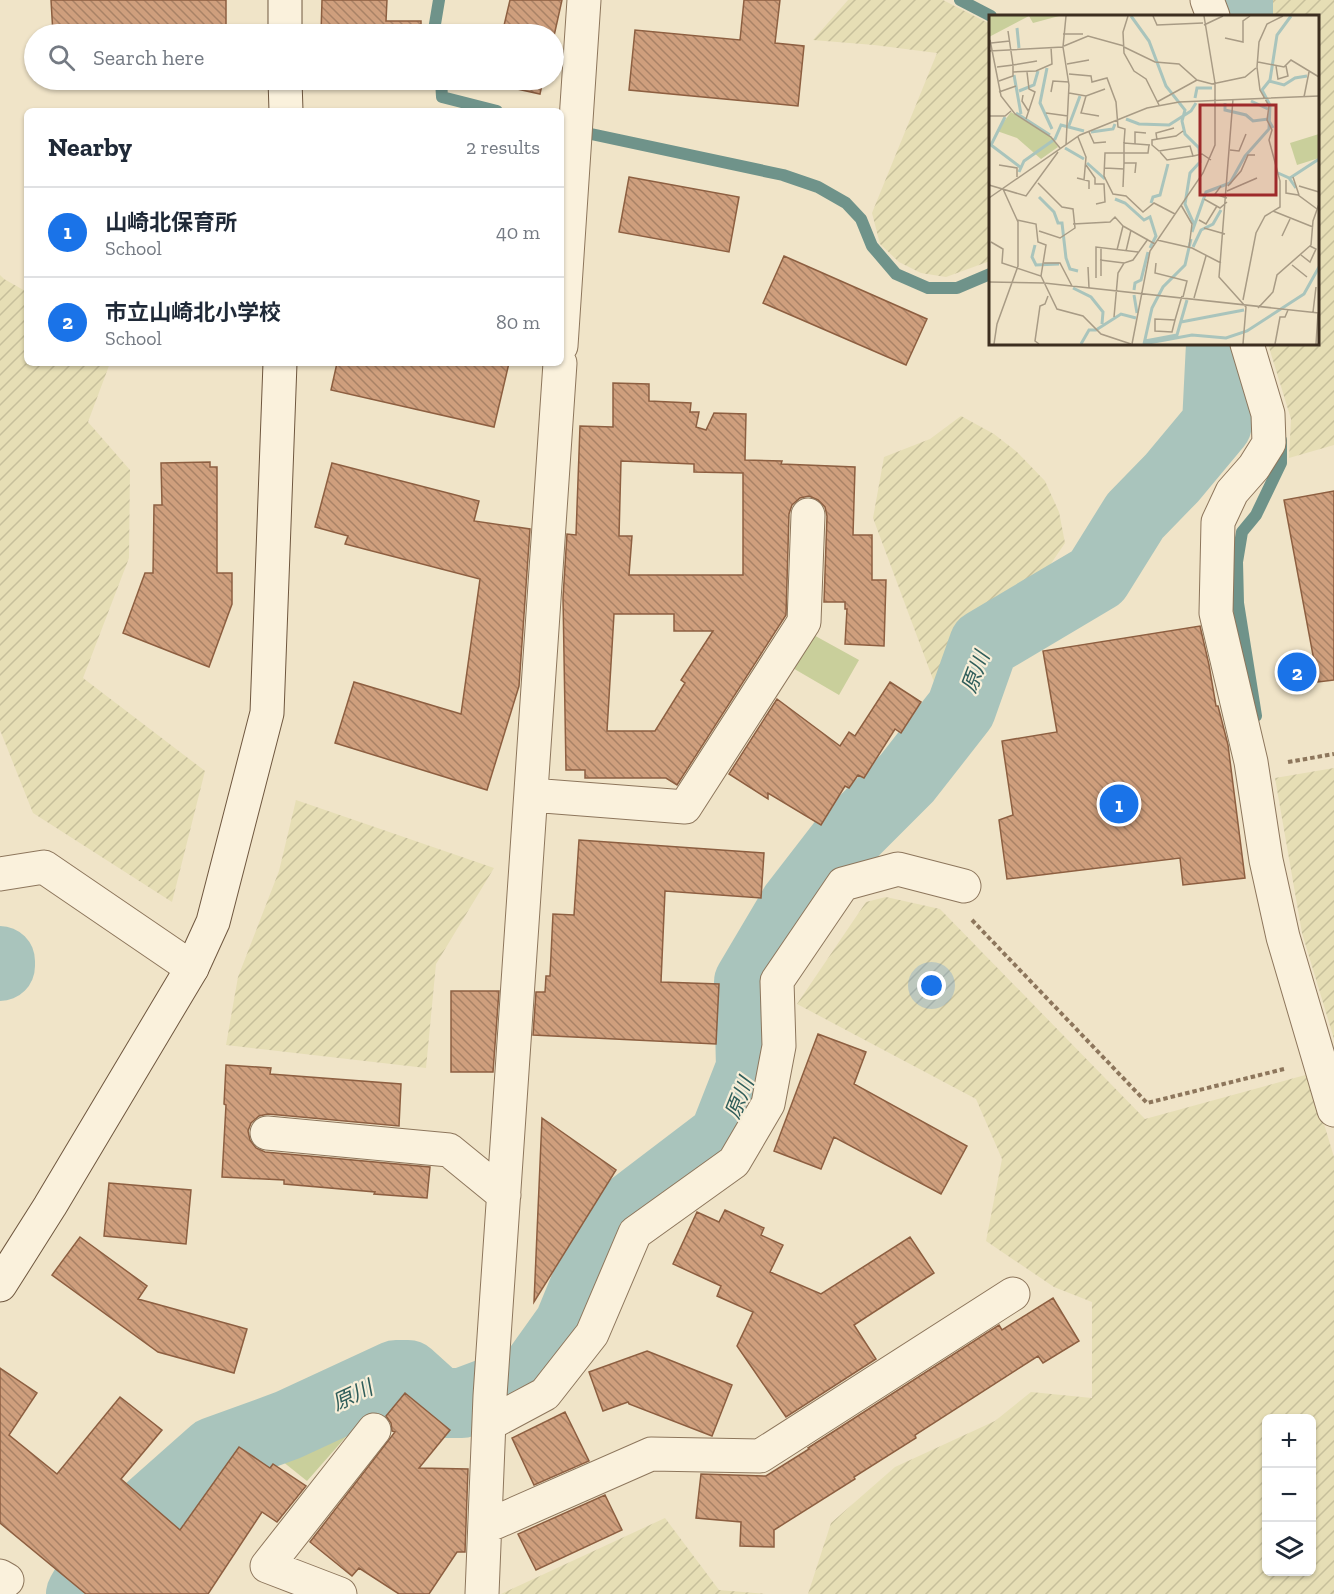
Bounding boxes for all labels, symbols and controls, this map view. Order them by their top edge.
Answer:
inset map [989,15,1319,345]
search box [24,24,564,90]
icon: search [45,41,78,74]
text: Search here [93,44,204,71]
text: Nearby [48,131,132,163]
text: 2 results [466,135,540,159]
text: 山崎北保育所 [105,209,237,236]
text: 1 [63,220,72,244]
text: 40 m [496,220,540,244]
text: School [105,236,162,260]
text: 市立山崎北小学校 [105,299,281,326]
text: 2 [62,310,73,334]
text: 80 m [496,310,540,334]
text: School [105,326,162,350]
water label: 原川 [956,646,995,696]
pin: 2 [1278,650,1316,694]
pin: 1 [1100,782,1138,826]
your location [917,971,946,1000]
water label: 原川 [720,1072,759,1122]
water label: 原川 [328,1374,378,1415]
map controls [1262,1414,1316,1576]
button: + [1262,1414,1316,1468]
button: − [1262,1468,1316,1522]
button: layers [1262,1522,1316,1576]

